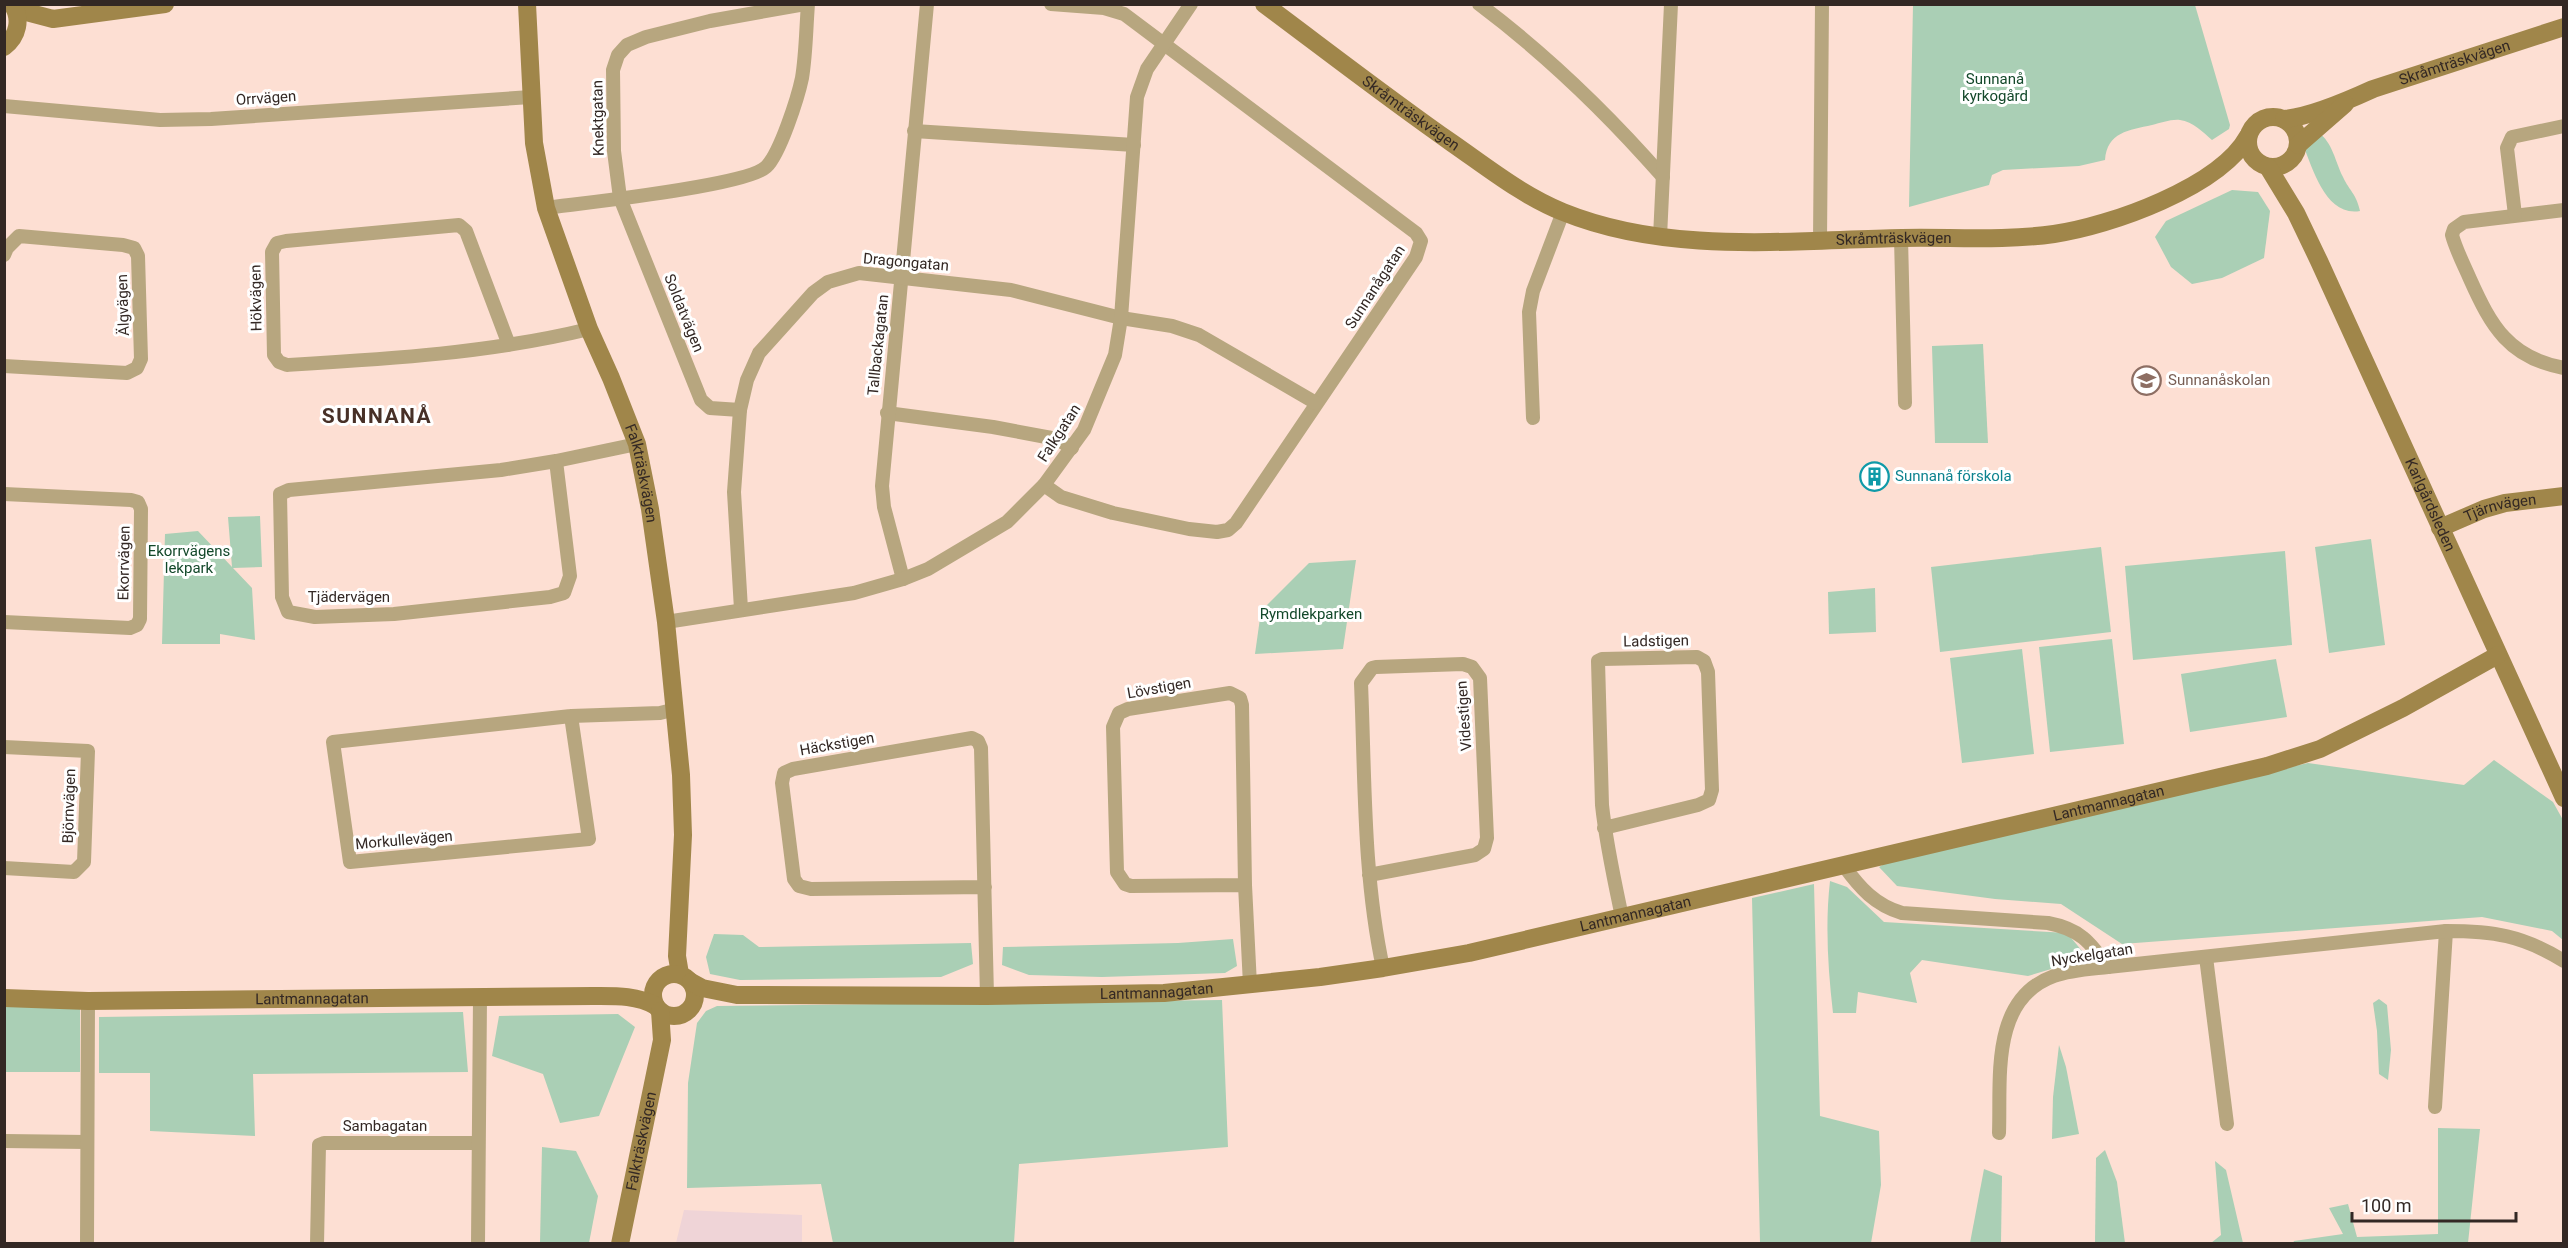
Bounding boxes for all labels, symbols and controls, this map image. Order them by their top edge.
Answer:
street label: Skråmträskvägen [2397,36,2512,89]
park label: Sunnanå kyrkogård [1962,70,2028,105]
street label: Skråmträskvägen [1359,72,1463,154]
street label: Knektgatan [588,80,608,156]
street label: Orrvägen [235,87,297,109]
street label: Skråmträskvägen [1835,229,1952,249]
street label: Sunnanågatan [1341,242,1409,332]
street label: Dragongatan [862,249,950,275]
street label: Hökvägen [246,264,266,332]
street label: Soldatvägen [660,271,708,355]
street label: Älgvägen [113,274,133,336]
street label: Tallbackagatan [864,293,892,397]
school or university icon: Sunnanåskolan [2131,364,2163,396]
place label: Sunnanåskolan [2168,371,2270,389]
street label: Falkgatan [1034,401,1084,465]
district label: SUNNANÅ [322,404,432,428]
street label: Falkträskvägen [621,421,661,524]
street label: Karlgårdsleden [2401,455,2459,554]
building icon: Sunnanå förskola [1858,460,1890,492]
place label: Sunnanå förskola [1895,467,2012,485]
street label: Tjärnvägen [2461,490,2537,526]
street label: Ekorrvägen [114,525,134,601]
park label: Ekorrvägens lekpark [148,542,230,577]
street label: Tjädervägen [308,588,390,606]
park label: Rymdlekparken [1260,605,1362,623]
street label: Ladstigen [1623,631,1689,651]
street label: Lövstigen [1126,674,1192,702]
street label: Videstigen [1453,680,1475,752]
street label: Häckstigen [798,729,876,759]
street label: Björnvägen [59,768,79,844]
street label: Lantmannagatan [2051,781,2166,825]
street label: Morkullevägen [355,827,453,853]
street label: Lantmannagatan [1578,892,1693,936]
street label: Nyckelgatan [2050,940,2134,970]
street label: Lantmannagatan [1100,979,1214,1003]
street label: Lantmannagatan [255,989,369,1008]
street label: Falkträskvägen [622,1090,660,1192]
street label: Sambagatan [343,1117,427,1135]
scale bar [2352,1185,2516,1223]
text: 100 m [2361,1195,2412,1216]

